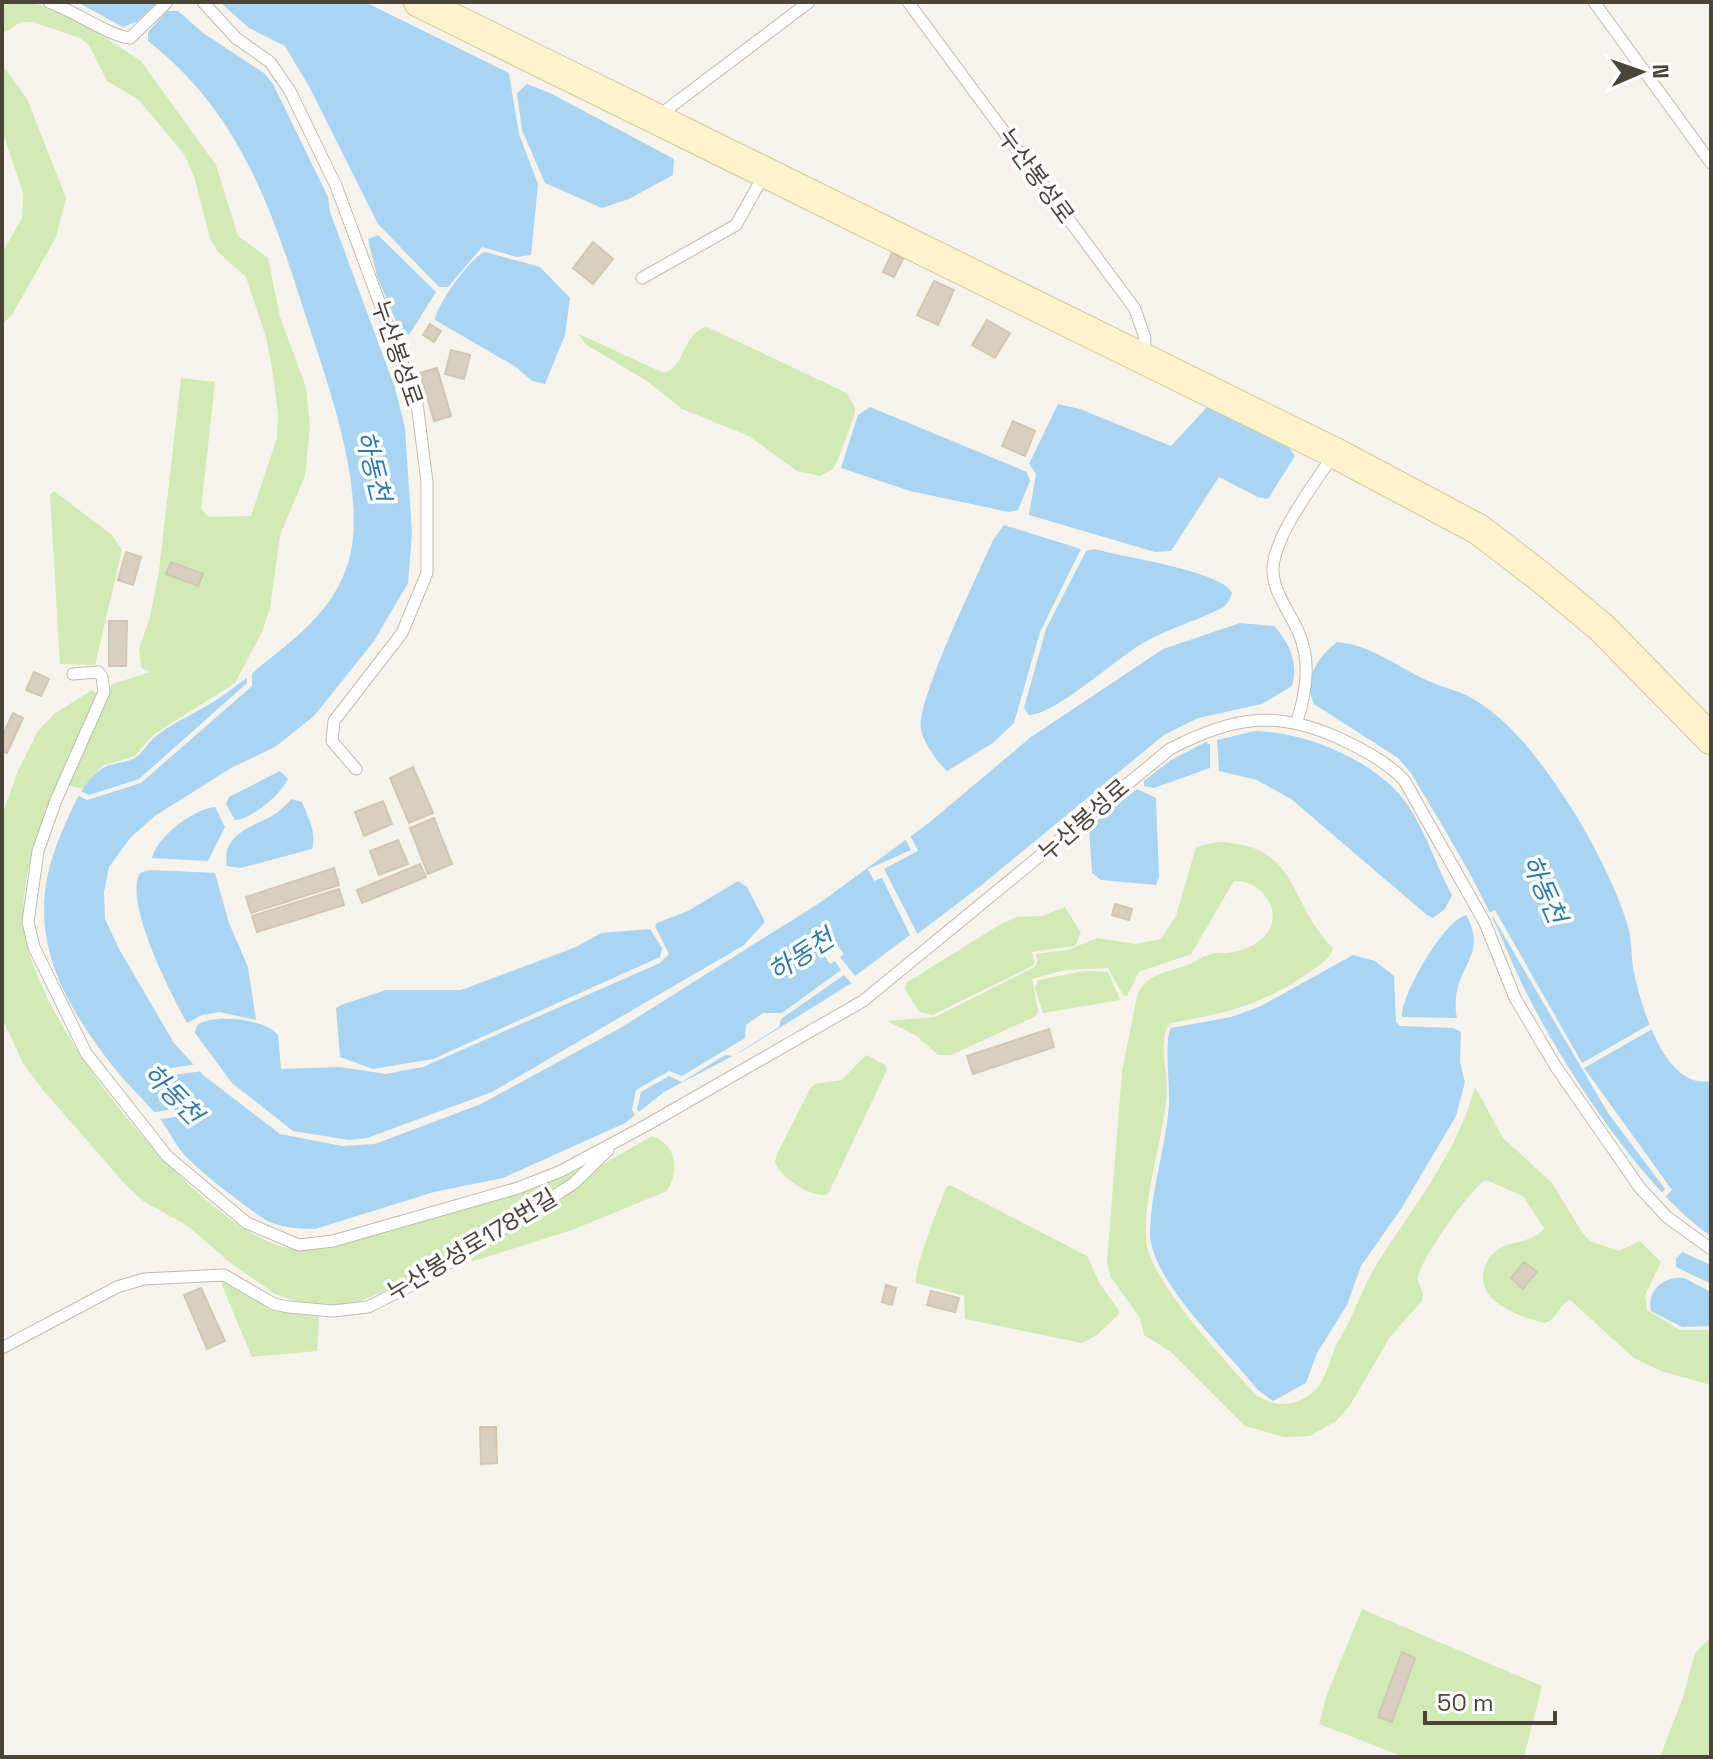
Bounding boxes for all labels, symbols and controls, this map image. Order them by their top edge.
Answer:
north arrow [1601,32,1681,112]
text: N [1647,63,1675,79]
street label: 누산봉성로 [991,122,1081,229]
street label: 누산봉성로 [365,296,430,410]
water label: 하동천 [348,427,399,508]
street label: 누산봉성로 [1032,772,1136,868]
water label: 하동천 [1514,849,1575,932]
water label: 하동천 [762,920,843,989]
water label: 하동천 [136,1056,212,1134]
street label: 누산봉성로178번길 [381,1182,562,1308]
scale bar [1425,1675,1555,1725]
text: 50 m [1437,1687,1494,1718]

